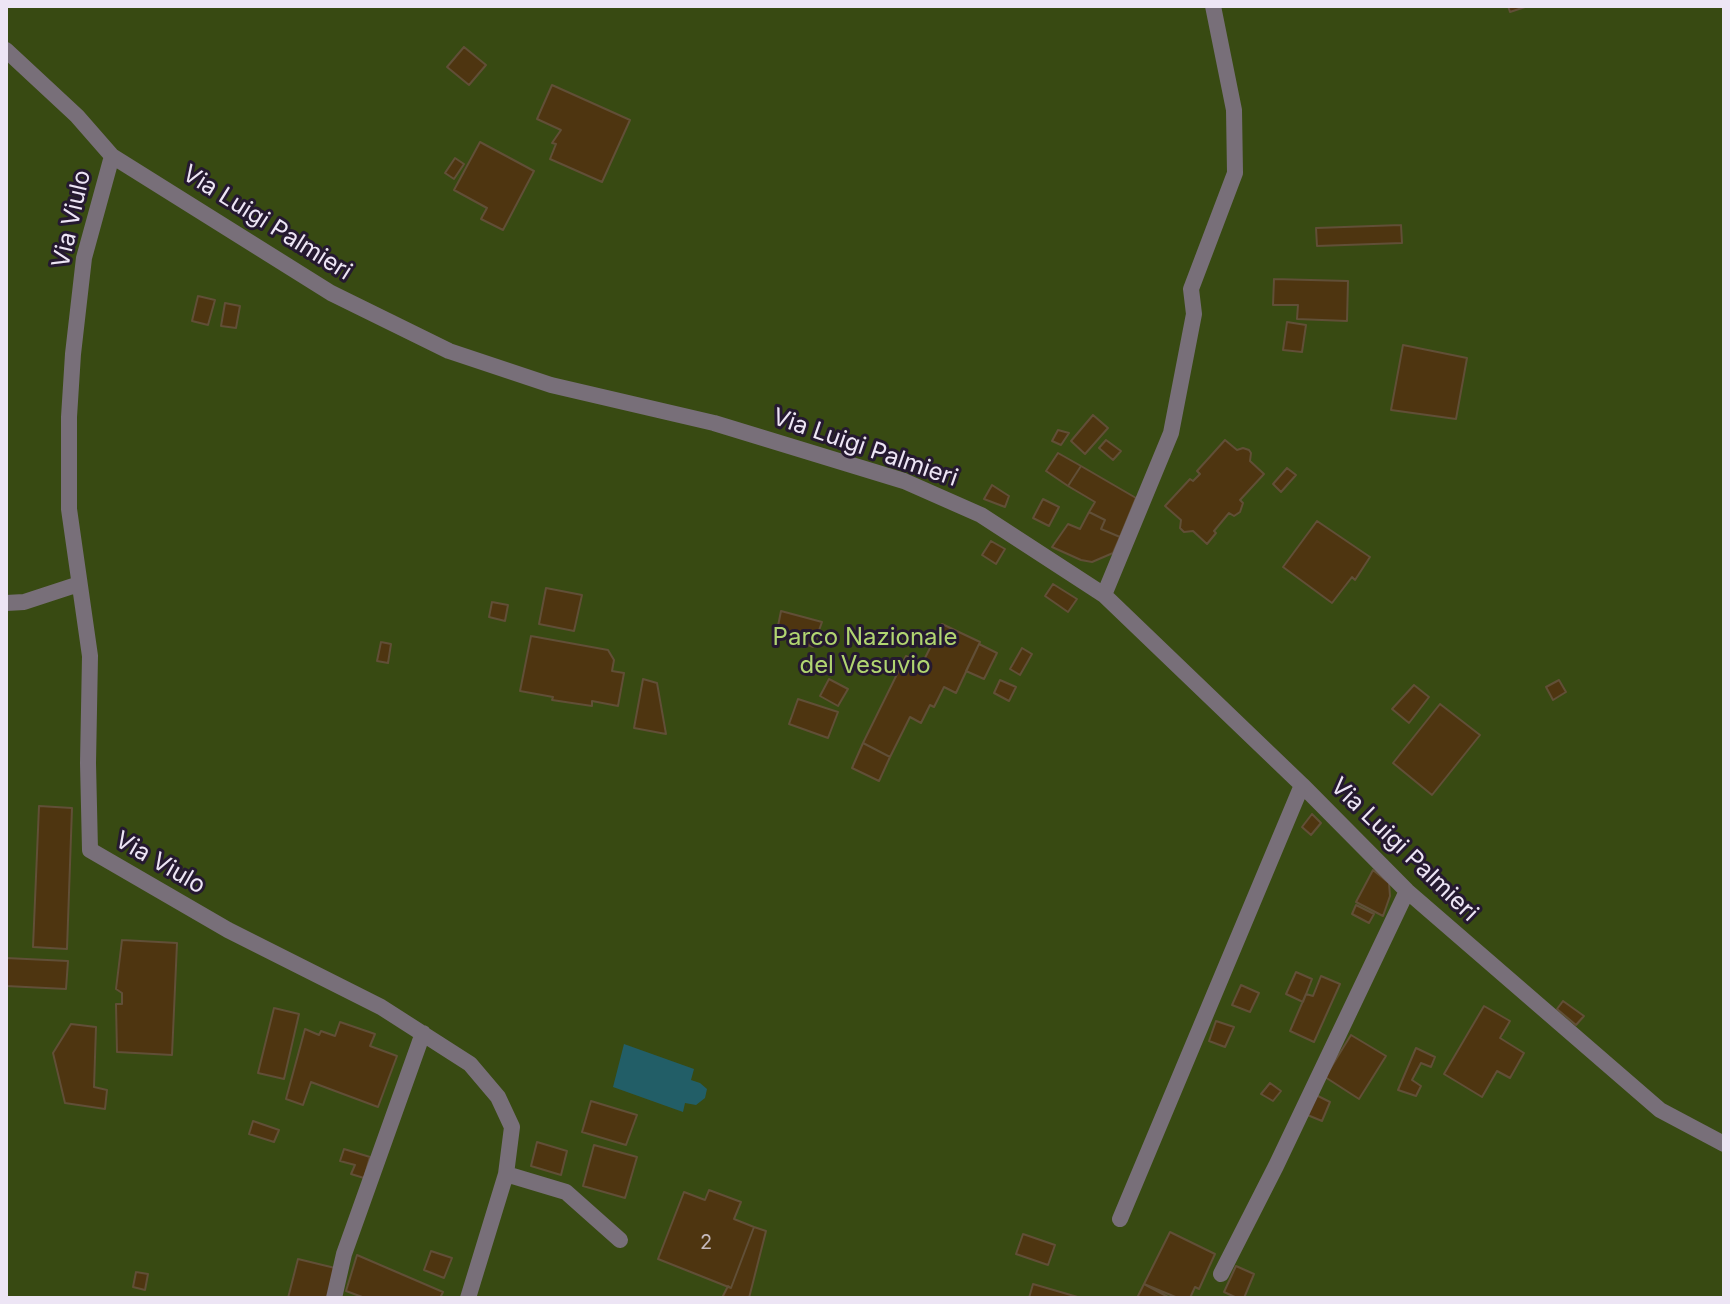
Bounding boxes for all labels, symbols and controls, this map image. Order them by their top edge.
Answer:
street label: Via Luigi Palmieri [177,159,357,287]
street label: Via Viulo [47,167,97,271]
street label: Via Luigi Palmieri [769,403,961,493]
park label: Parco Nazionale del Vesuvio [773,624,957,680]
street label: Via Luigi Palmieri [1324,772,1484,928]
street label: Via Viulo [110,826,210,900]
house number: 2 [700,1231,712,1255]

